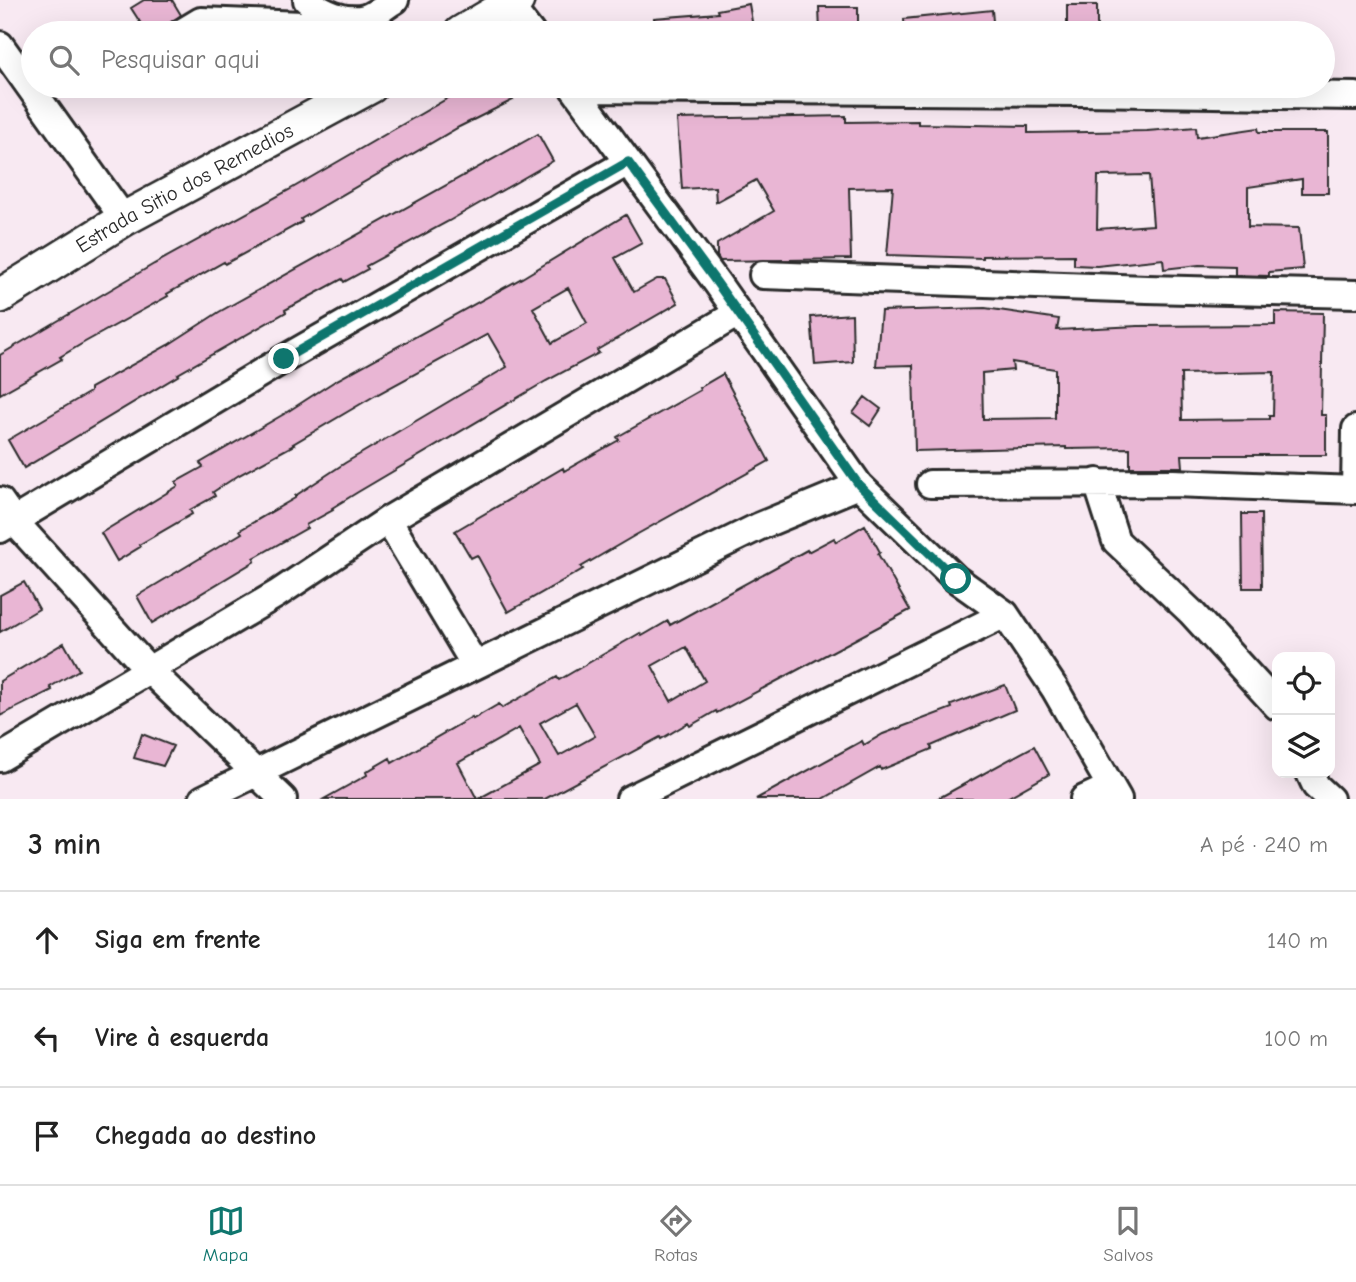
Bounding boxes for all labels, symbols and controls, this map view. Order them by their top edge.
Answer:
search box [21,21,1335,98]
icon: search [45,41,83,79]
text: Pesquisar aqui [101,45,260,75]
street label: Estrada Sitio dos Remedios [72,118,297,258]
route end [268,343,299,374]
route start [940,563,971,594]
map controls [1272,652,1335,778]
button: locate [1272,652,1335,715]
button: layers [1272,715,1335,778]
text: 3 min [28,827,101,862]
text: A pé · 240 m [1200,831,1328,858]
icon: ahead [28,921,66,959]
text: Siga em frente [95,925,261,955]
text: 140 m [1267,927,1328,954]
icon: left [28,1019,66,1057]
text: Vire à esquerda [95,1023,269,1053]
text: 100 m [1264,1025,1328,1052]
icon: arrive [28,1117,66,1155]
text: Chegada ao destino [95,1121,316,1151]
tab: Mapa [203,1202,248,1266]
tab: Rotas [654,1202,698,1266]
tab: Salvos [1103,1202,1153,1266]

